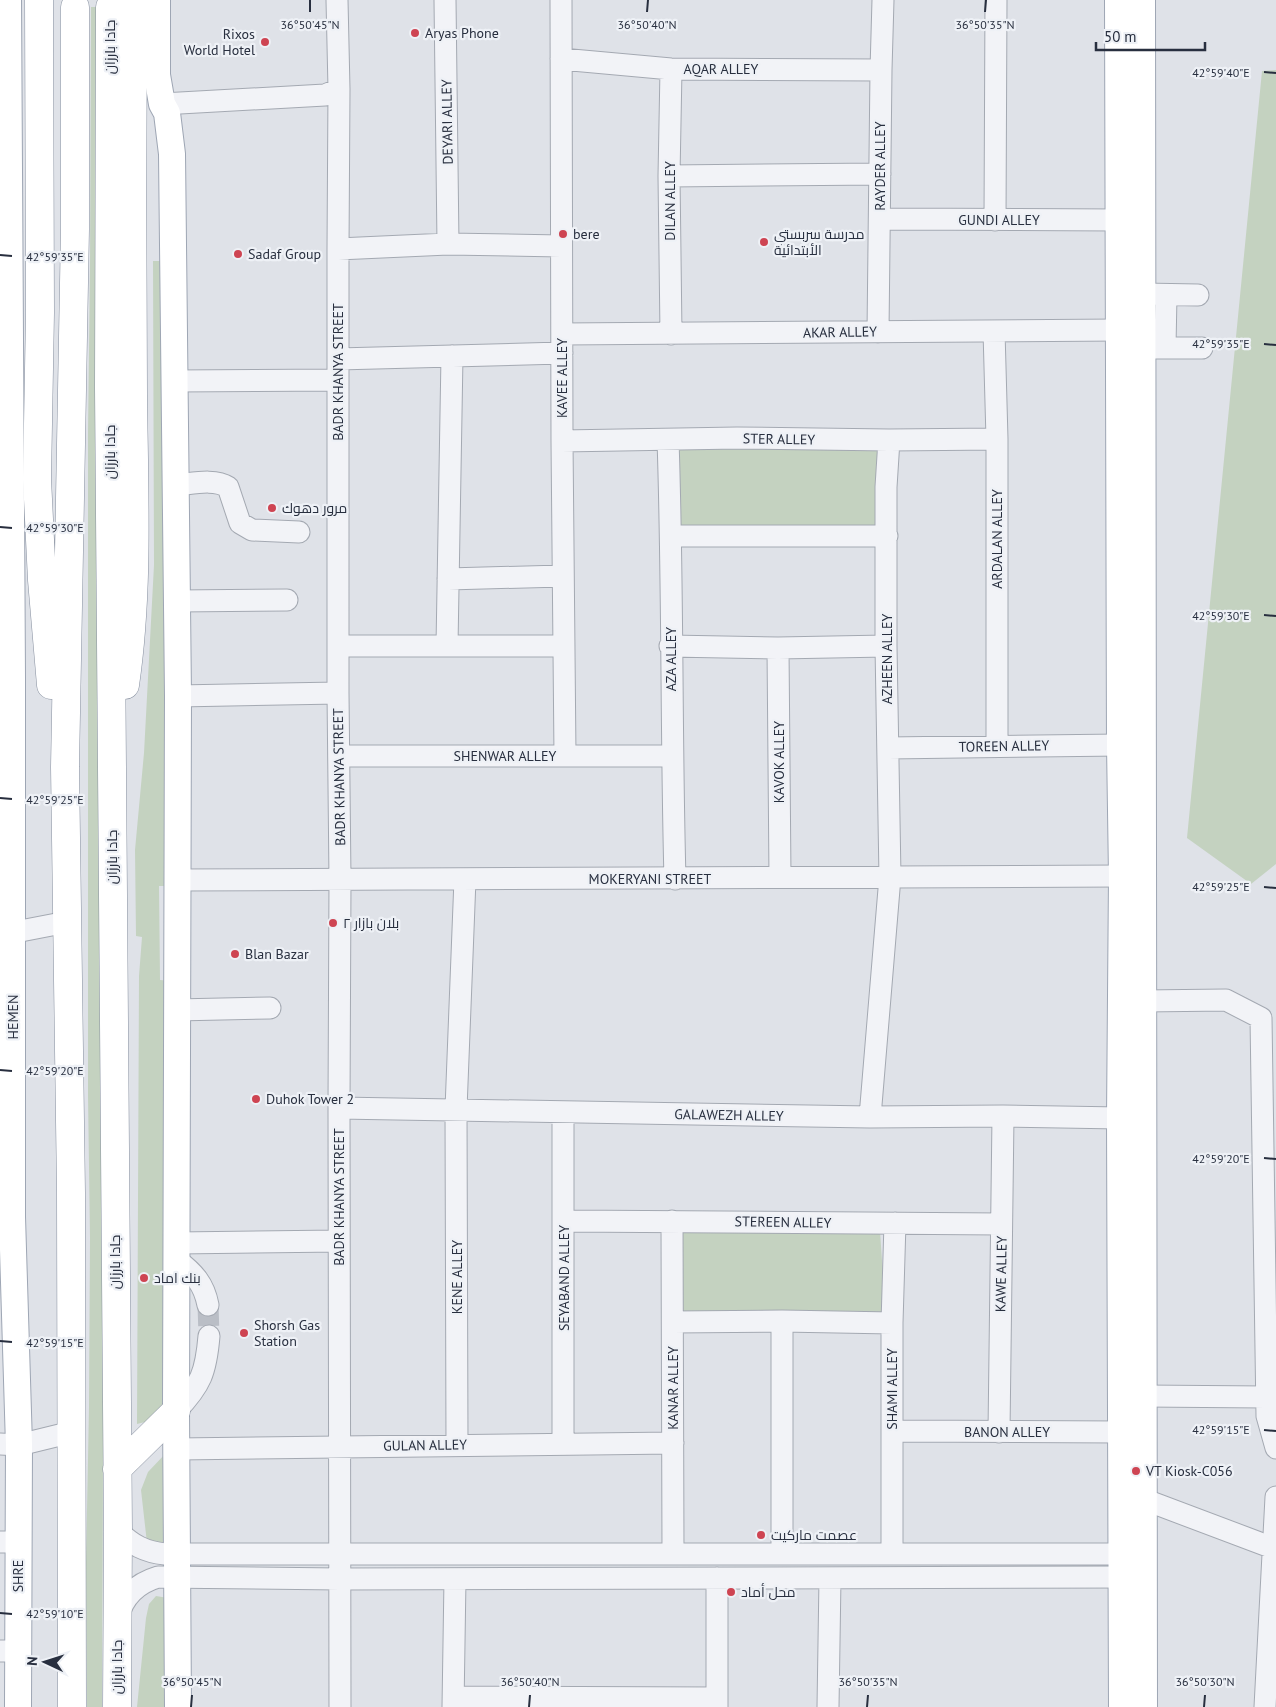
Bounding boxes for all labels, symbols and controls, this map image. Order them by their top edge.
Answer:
text: 36°50'45"N [280,17,340,32]
text: 36°50'40"N [617,17,677,32]
text: 36°50'35"N [955,17,1015,32]
street label: جادا بارزان [101,20,119,74]
scale bar [1096,20,1205,52]
place label: Aryas Phone [425,24,499,42]
place label: Rixos World Hotel [184,25,255,59]
marker: Aryas Phone [409,27,421,39]
text: 50 m [1104,27,1137,46]
marker: Rixos World Hotel [259,36,271,48]
street label: AQAR ALLEY [684,60,759,78]
text: 42°59'40"E [1192,65,1250,80]
street label: DEYARI ALLEY [437,79,457,165]
street label: RAYDER ALLEY [871,121,889,211]
street label: DILAN ALLEY [661,161,679,241]
street label: GUNDI ALLEY [958,211,1040,229]
place label: bere [573,225,600,243]
place label: مدرسة سربستي الأبتدائية [774,225,864,259]
marker: bere [557,228,569,240]
marker: مدرسة سربستي الأبتدائية [758,236,770,248]
place label: Sadaf Group [248,245,321,263]
marker: Sadaf Group [232,248,244,260]
text: 42°59'35"E [26,249,84,264]
street label: BADR KHANYA STREET [329,303,347,441]
street label: AKAR ALLEY [803,322,877,342]
text: 42°59'35"E [1192,336,1250,351]
street label: KAVEE ALLEY [553,338,571,418]
street label: جادا بارزان [101,425,119,479]
street label: STER ALLEY [743,429,815,449]
street label: ARDALAN ALLEY [988,489,1006,589]
place label: مرور دهوك [282,499,347,517]
marker: مرور دهوك [266,502,278,514]
text: 42°59'30"E [26,520,84,535]
text: 42°59'30"E [1192,608,1250,623]
street label: AZHEEN ALLEY [878,613,896,704]
street label: AZA ALLEY [662,627,680,691]
street label: BADR KHANYA STREET [329,708,349,846]
street label: KAVOK ALLEY [770,721,788,803]
street label: TOREEN ALLEY [958,736,1050,756]
street label: SHENWAR ALLEY [454,747,557,765]
text: 42°59'25"E [26,792,84,807]
street label: جادا بارزان [103,830,121,884]
street label: MOKERYANI STREET [589,870,712,888]
text: 42°59'25"E [1192,879,1250,894]
place label: بلان بازار ٢ [343,914,399,932]
marker: بلان بازار ٢ [327,917,339,929]
place label: Blan Bazar [245,945,309,963]
marker: Blan Bazar [229,948,241,960]
street label: HEMEN [4,995,22,1039]
text: 42°59'20"E [26,1063,84,1078]
place label: Duhok Tower 2 [266,1090,354,1108]
marker: Duhok Tower 2 [250,1093,262,1105]
street label: GALAWEZH ALLEY [674,1105,784,1125]
street label: BADR KHANYA STREET [330,1128,348,1266]
text: 42°59'20"E [1192,1151,1250,1166]
street label: STEREEN ALLEY [734,1212,832,1232]
street label: SEYABAND ALLEY [555,1225,573,1331]
street label: جادا بارزان [106,1235,124,1289]
street label: KAWE ALLEY [991,1236,1011,1312]
street label: KENE ALLEY [448,1240,466,1314]
place label: بنك اماد [154,1269,201,1287]
marker: بنك اماد [138,1272,150,1284]
place label: Shorsh Gas Station [254,1316,320,1350]
marker: Shorsh Gas Station [238,1327,250,1339]
text: 42°59'15"E [26,1335,84,1350]
street label: KANAR ALLEY [664,1346,682,1430]
street label: SHAMI ALLEY [883,1348,901,1430]
text: 42°59'15"E [1192,1422,1250,1437]
street label: BANON ALLEY [964,1423,1050,1441]
street label: GULAN ALLEY [383,1435,467,1455]
place label: VT Kiosk-C056 [1145,1462,1233,1480]
marker: VT Kiosk-C056 [1130,1465,1142,1477]
place label: عصمت ماركيت [771,1526,857,1544]
marker: عصمت ماركيت [755,1529,767,1541]
street label: SHRE [9,1560,27,1592]
place label: محل أماد [741,1583,796,1601]
marker: محل أماد [725,1586,737,1598]
text: 42°59'10"E [26,1606,84,1621]
north arrow [20,1637,70,1687]
street label: جادا بارزان [108,1640,126,1694]
text: N [23,1656,41,1666]
text: 36°50'45"N [162,1674,222,1689]
text: 36°50'40"N [500,1674,560,1689]
text: 36°50'35"N [838,1674,898,1689]
text: 36°50'30"N [1175,1674,1235,1689]

